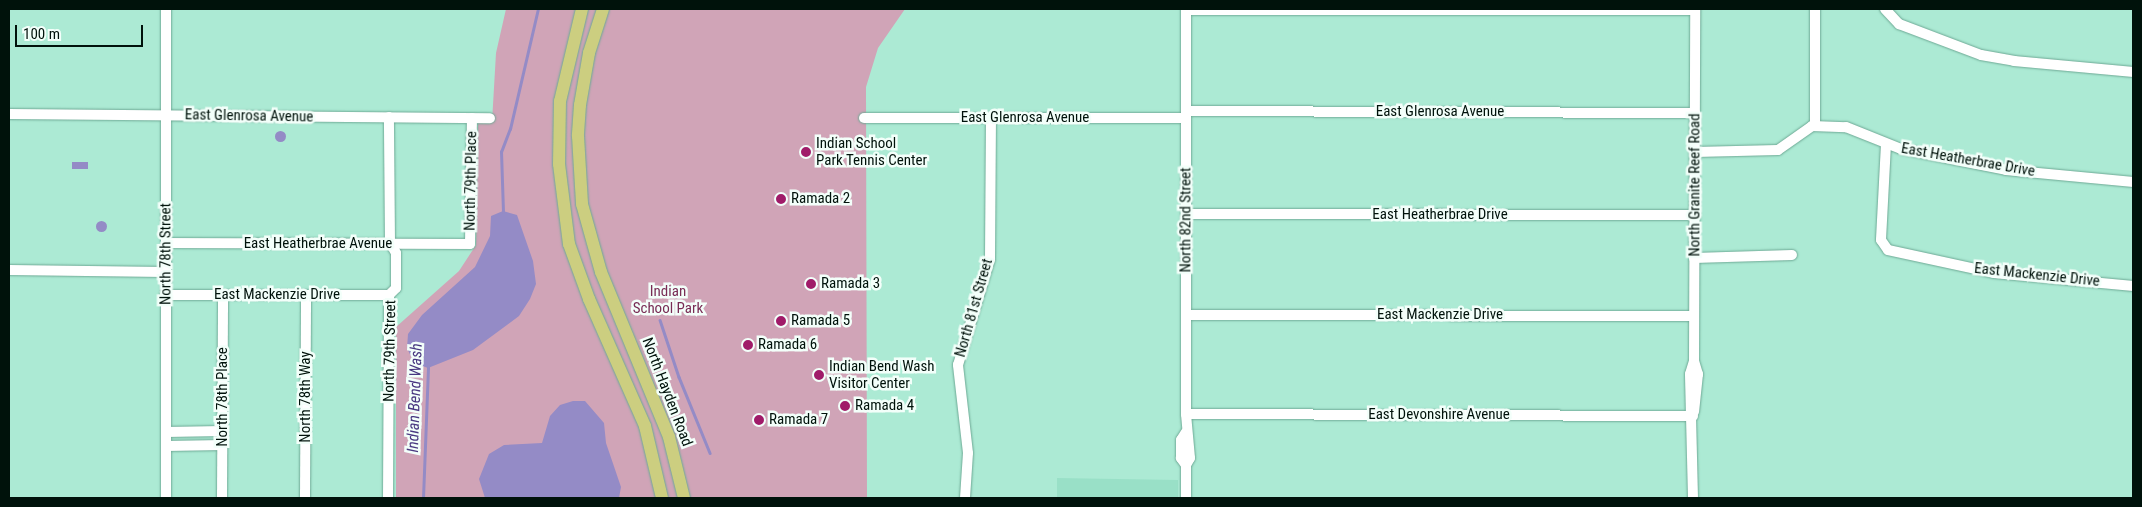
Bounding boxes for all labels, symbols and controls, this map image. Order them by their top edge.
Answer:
scale bar [18,15,145,47]
text: 100 m [23,25,60,43]
street label: East Glenrosa Avenue [1376,103,1504,121]
street label: East Glenrosa Avenue [185,106,313,126]
street label: East Glenrosa Avenue [961,109,1089,127]
street label: North Granite Reef Road [1686,113,1704,257]
street label: North 79th Place [461,131,481,231]
place label: Indian School Park Tennis Center [816,134,927,169]
street label: East Heatherbrae Drive [1900,139,2036,181]
marker: Indian School Park Tennis Center [800,146,812,158]
street label: North 82nd Street [1177,168,1195,272]
place label: Ramada 2 [791,190,850,208]
marker: Ramada 2 [775,193,787,205]
street label: North 78th Street [157,203,175,305]
street label: East Heatherbrae Drive [1372,206,1508,224]
street label: East Heatherbrae Avenue [244,235,392,253]
street label: North 81st Street [951,257,997,359]
street label: East Mackenzie Drive [1973,259,2101,291]
place label: Ramada 3 [821,275,880,293]
marker: Ramada 3 [805,278,817,290]
park label: Indian School Park [633,282,703,317]
street label: East Mackenzie Drive [214,286,340,304]
street label: North 79th Street [380,300,400,402]
street label: East Mackenzie Drive [1377,306,1503,324]
place label: Ramada 5 [791,312,850,330]
marker: Ramada 5 [775,315,787,327]
street label: North Hayden Road [638,335,696,449]
place label: Ramada 6 [758,336,817,354]
marker: Ramada 6 [742,339,754,351]
water label: Indian Bend Wash [403,343,427,453]
street label: North 78th Place [214,347,232,447]
street label: North 78th Way [297,351,315,443]
place label: Indian Bend Wash Visitor Center [829,357,935,392]
marker: Indian Bend Wash Visitor Center [813,369,825,381]
place label: Ramada 4 [855,397,914,415]
marker: Ramada 4 [839,400,851,412]
street label: East Devonshire Avenue [1368,406,1510,424]
place label: Ramada 7 [769,411,828,429]
marker: Ramada 7 [753,414,765,426]

